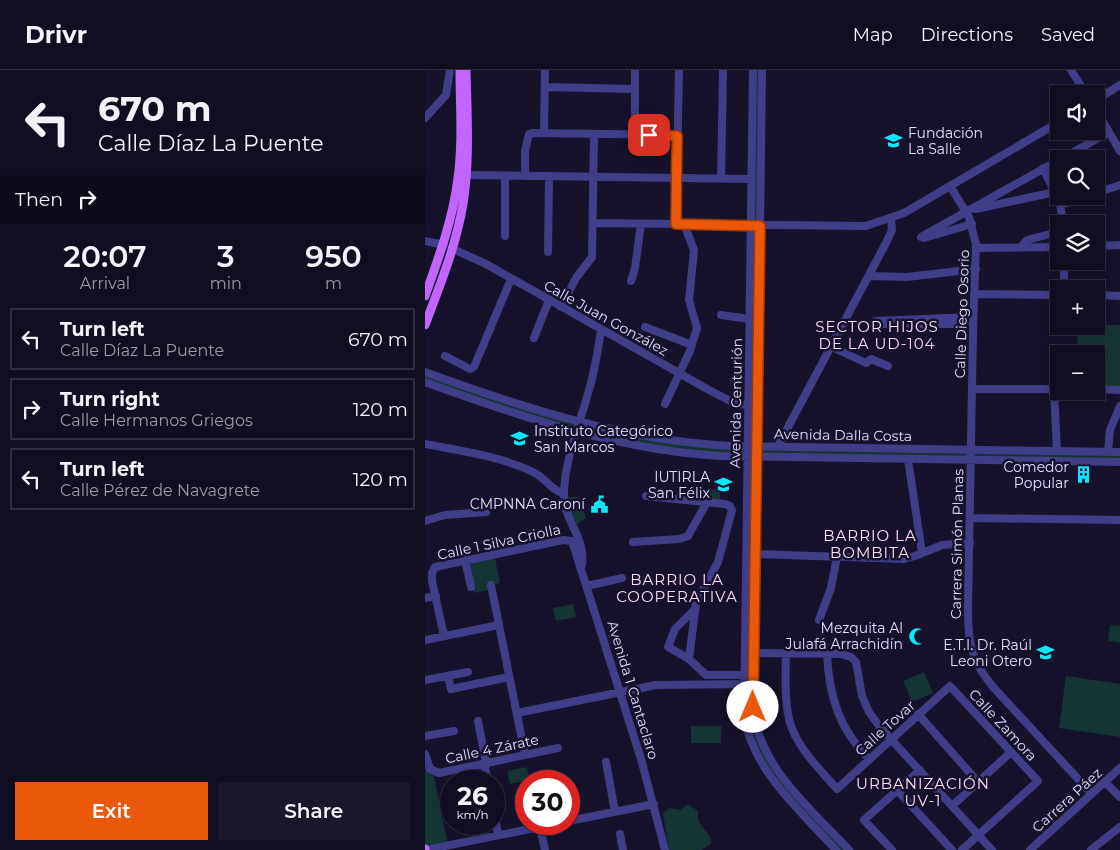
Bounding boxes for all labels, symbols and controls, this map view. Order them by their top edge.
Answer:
text: Drivr [25,20,87,49]
text: Map [853,24,893,46]
text: Directions [921,24,1013,46]
text: Saved [1041,24,1095,46]
map controls [1050,85,1105,400]
button: sound [1050,85,1105,140]
text: 670 m [98,87,212,130]
icon: left [15,90,80,155]
pin [628,114,670,156]
icon: arrive [635,121,663,149]
place label: Fundación La Salle [908,124,983,158]
text: Calle Díaz La Puente [98,130,324,157]
school or university icon: Fundación La Salle [884,131,904,151]
button: search [1050,150,1105,205]
icon: right [73,185,101,213]
text: Then [15,188,63,211]
button: layers [1050,215,1105,270]
text: 20:07 [63,238,147,275]
text: 3 [217,238,235,275]
text: 950 [305,238,362,275]
street label: Calle Diego Osorio [951,249,973,379]
text: Arrival [80,274,130,293]
text: min [210,274,242,293]
text: m [325,274,342,293]
street label: Calle Juan González [541,276,671,360]
button: + [1050,280,1105,335]
district label: SECTOR HIJOS DE LA UD-104 [815,317,939,353]
text: Turn left [60,318,145,341]
icon: left [17,325,45,353]
text: 670 m [348,328,408,351]
street label: Avenida Centurión [726,338,746,468]
text: Calle Díaz La Puente [60,341,224,360]
button: − [1050,345,1105,400]
text: Turn right [60,388,160,411]
icon: right [17,395,45,423]
text: 120 m [353,398,408,421]
text: Calle Hermanos Griegos [60,411,253,430]
place label: Instituto Categórico San Marcos [534,422,673,456]
street label: Avenida Dalla Costa [774,425,912,445]
school or university icon: Instituto Categórico San Marcos [510,429,530,449]
text: Turn left [60,458,145,481]
place label: Comedor Popular [1003,458,1069,492]
icon: left [17,465,45,493]
building icon: Comedor Popular [1073,465,1093,485]
text: 120 m [353,468,408,491]
place label: IUTIRLA San Félix [648,468,711,502]
street label: Carrera Simón Planas [947,469,967,619]
school or university icon: IUTIRLA San Félix [714,475,734,495]
text: Calle Pérez de Navagrete [60,481,260,500]
public building icon: CMPNNA Caroní [589,494,609,514]
place label: CMPNNA Caroní [470,495,586,513]
street label: Calle 1 Silva Criolla [436,520,562,564]
district label: BARRIO LA BOMBITA [823,526,917,562]
district label: BARRIO LA COOPERATIVA [616,570,738,606]
street label: Avenida 1 Cantaclaro [603,618,663,762]
place label: Mezquita Al Julafá Arrachidín [784,619,903,653]
mosque icon: Mezquita Al Julafá Arrachidín [907,626,927,646]
place label: E.T.I. Dr. Raúl Leoni Otero [943,636,1032,670]
school or university icon: E.T.I. Dr. Raúl Leoni Otero [1036,643,1056,663]
position arrow [726,680,778,732]
street label: Calle Zamora [965,685,1041,765]
street label: Calle Tovar [851,696,919,760]
street label: Calle 4 Zárate [444,730,540,768]
street label: Carrera Páez [1028,764,1106,836]
speed limit sign: 30 [515,770,580,835]
district label: URBANIZACIÓN UV-1 [856,774,990,810]
text: 26 [457,781,488,811]
button: Exit [15,782,208,840]
button: Share [218,782,410,840]
text: km/h [456,807,489,822]

